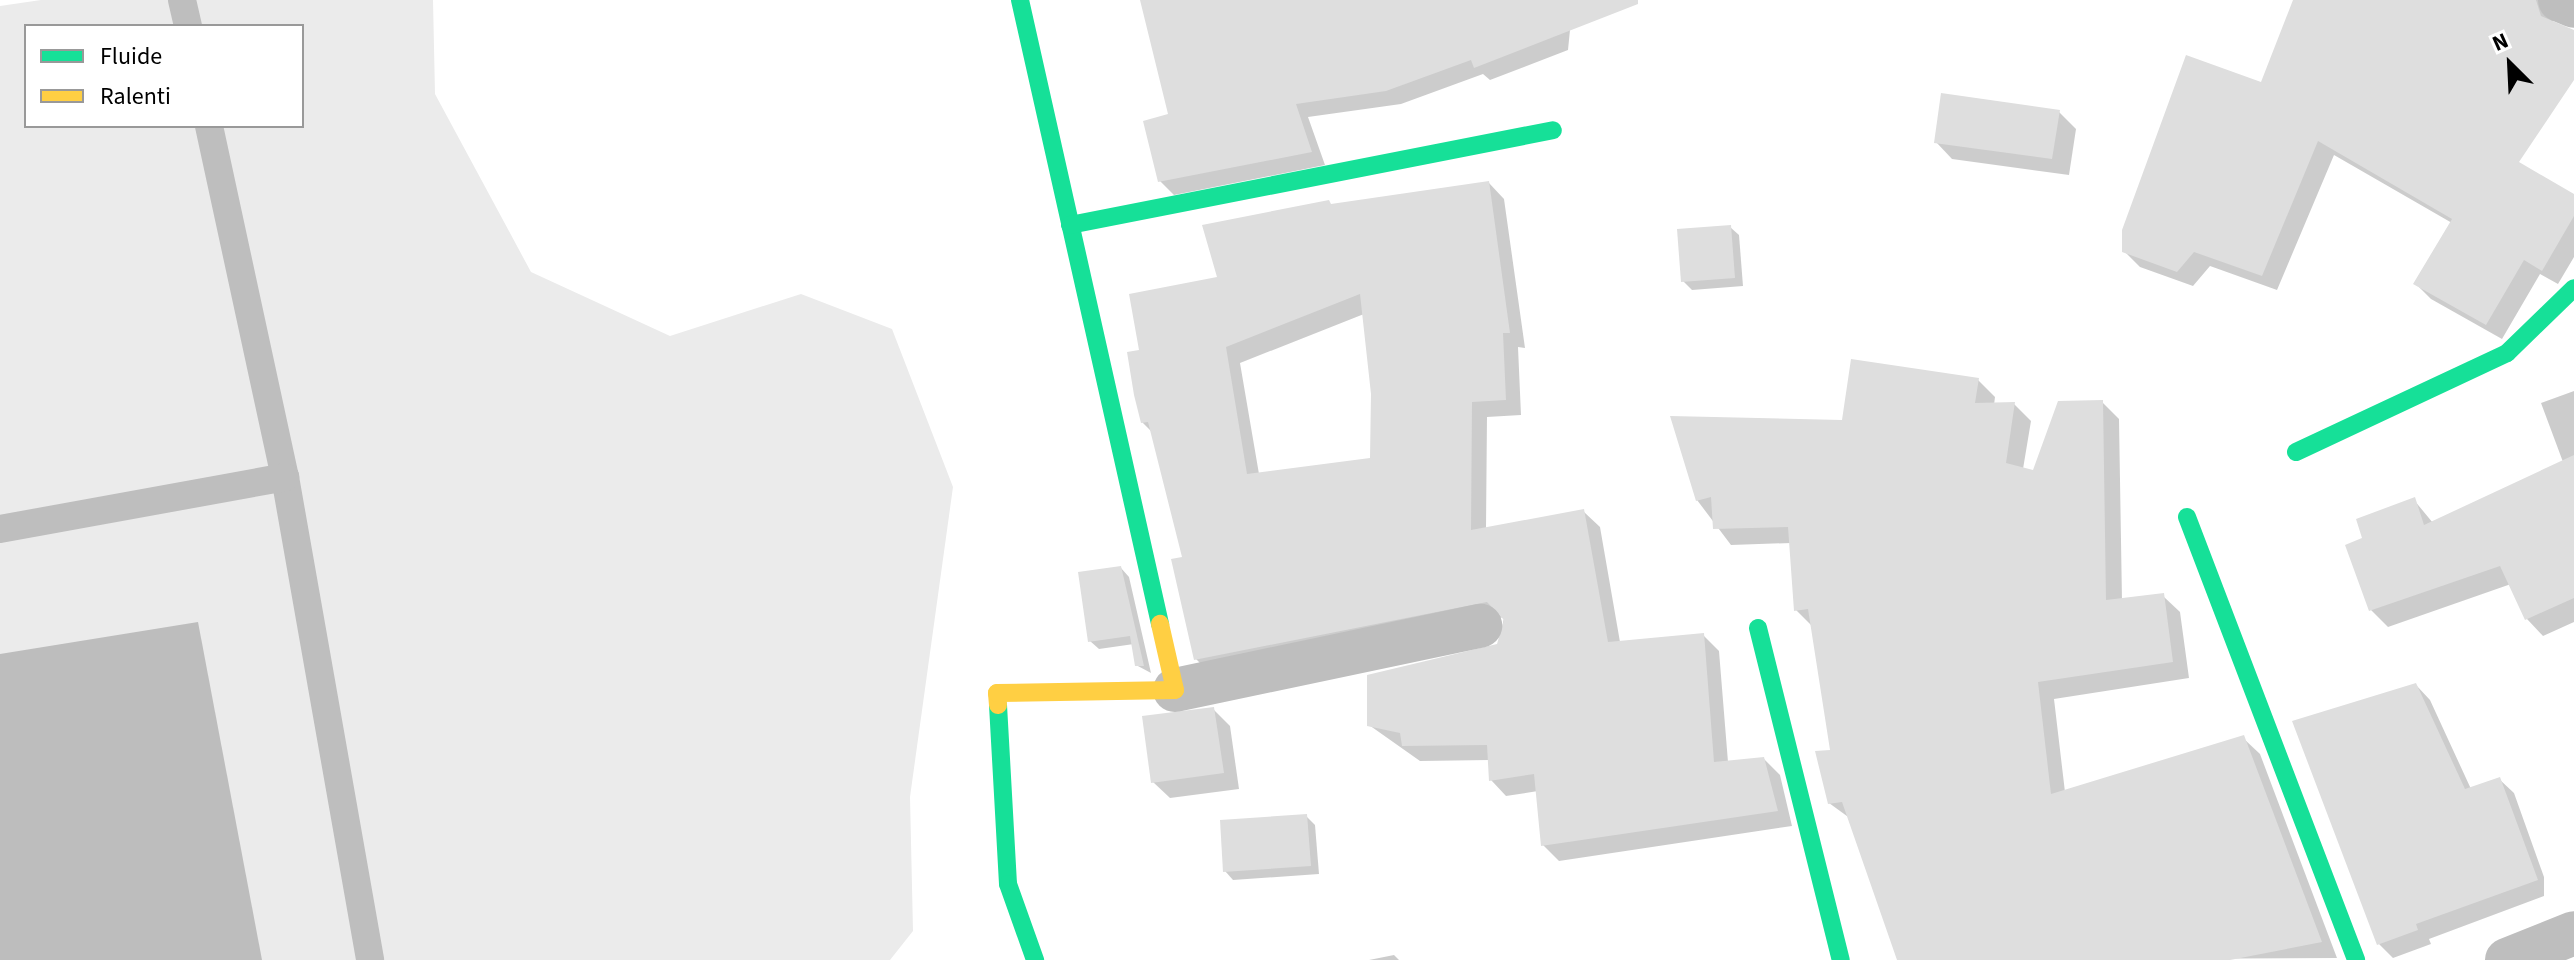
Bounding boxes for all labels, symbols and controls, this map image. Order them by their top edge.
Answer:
legend [24,24,304,128]
north arrow [2470,24,2550,104]
text: N [2487,24,2513,60]
text: Fluide [100,39,162,74]
text: Ralenti [100,79,171,114]

